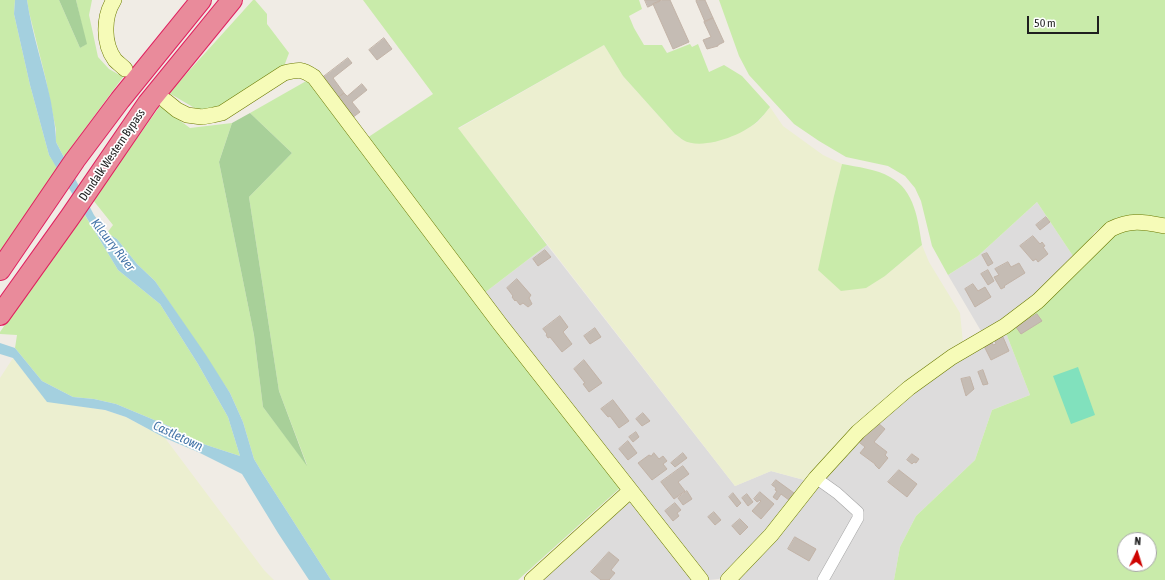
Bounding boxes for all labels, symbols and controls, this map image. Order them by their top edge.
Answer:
scale bar [1029,8,1101,34]
text: 50 m [1034,16,1056,30]
street label: Dundalk Western Bypass [76,106,148,204]
water label: Kilcurry River [88,216,138,274]
water label: Castletown [151,418,205,454]
north arrow [1117,532,1157,572]
text: N [1134,535,1141,547]

